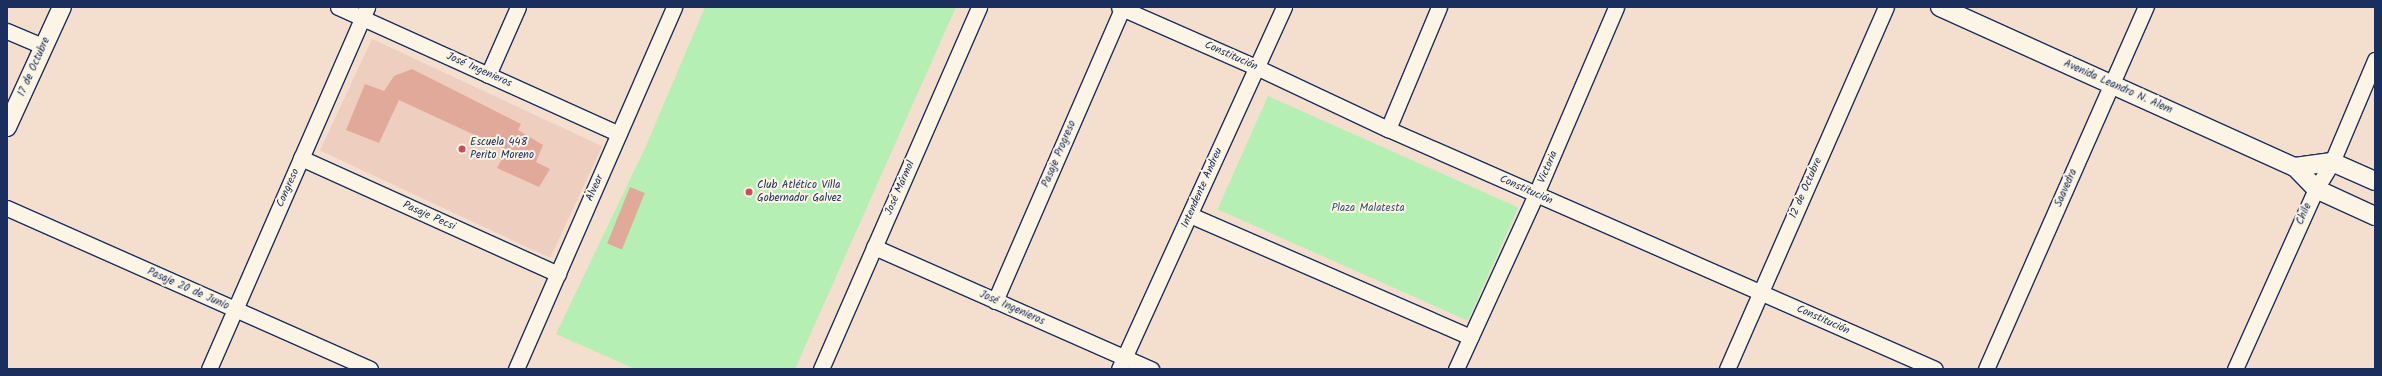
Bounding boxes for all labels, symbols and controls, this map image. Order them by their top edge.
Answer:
street label: 17 de Octubre [15,35,53,99]
street label: Constitución [1202,38,1260,74]
street label: José Ingenieros [444,50,514,90]
street label: Avenida Leandro N. Alem [2061,57,2175,117]
street label: Pasaje Progreso [1039,119,1079,189]
place label: Escuela 448 Perito Moreno [470,136,534,162]
marker: Escuela 448 Perito Moreno [457,144,467,154]
street label: Intendente Andreu [1178,146,1226,230]
street label: Victoria [1535,149,1561,185]
street label: 12 de Octubre [1787,156,1825,220]
street label: José Mármol [882,159,918,217]
street label: Congreso [274,167,302,209]
street label: Saavedra [2052,167,2080,209]
street label: Constitución [1497,172,1555,208]
street label: Alvear [583,173,607,203]
place label: Club Atlético Villa Gobernador Galvez [757,179,842,205]
marker: Club Atlético Villa Gobernador Galvez [744,187,754,197]
street label: Pasaje Pecsi [401,199,457,233]
park label: Plaza Malatesta [1331,201,1405,215]
street label: Chile [2293,201,2315,227]
street label: Pasaje 20 de Junio [145,265,231,313]
street label: José Ingenieros [977,288,1047,328]
street label: Constitución [1794,302,1852,338]

